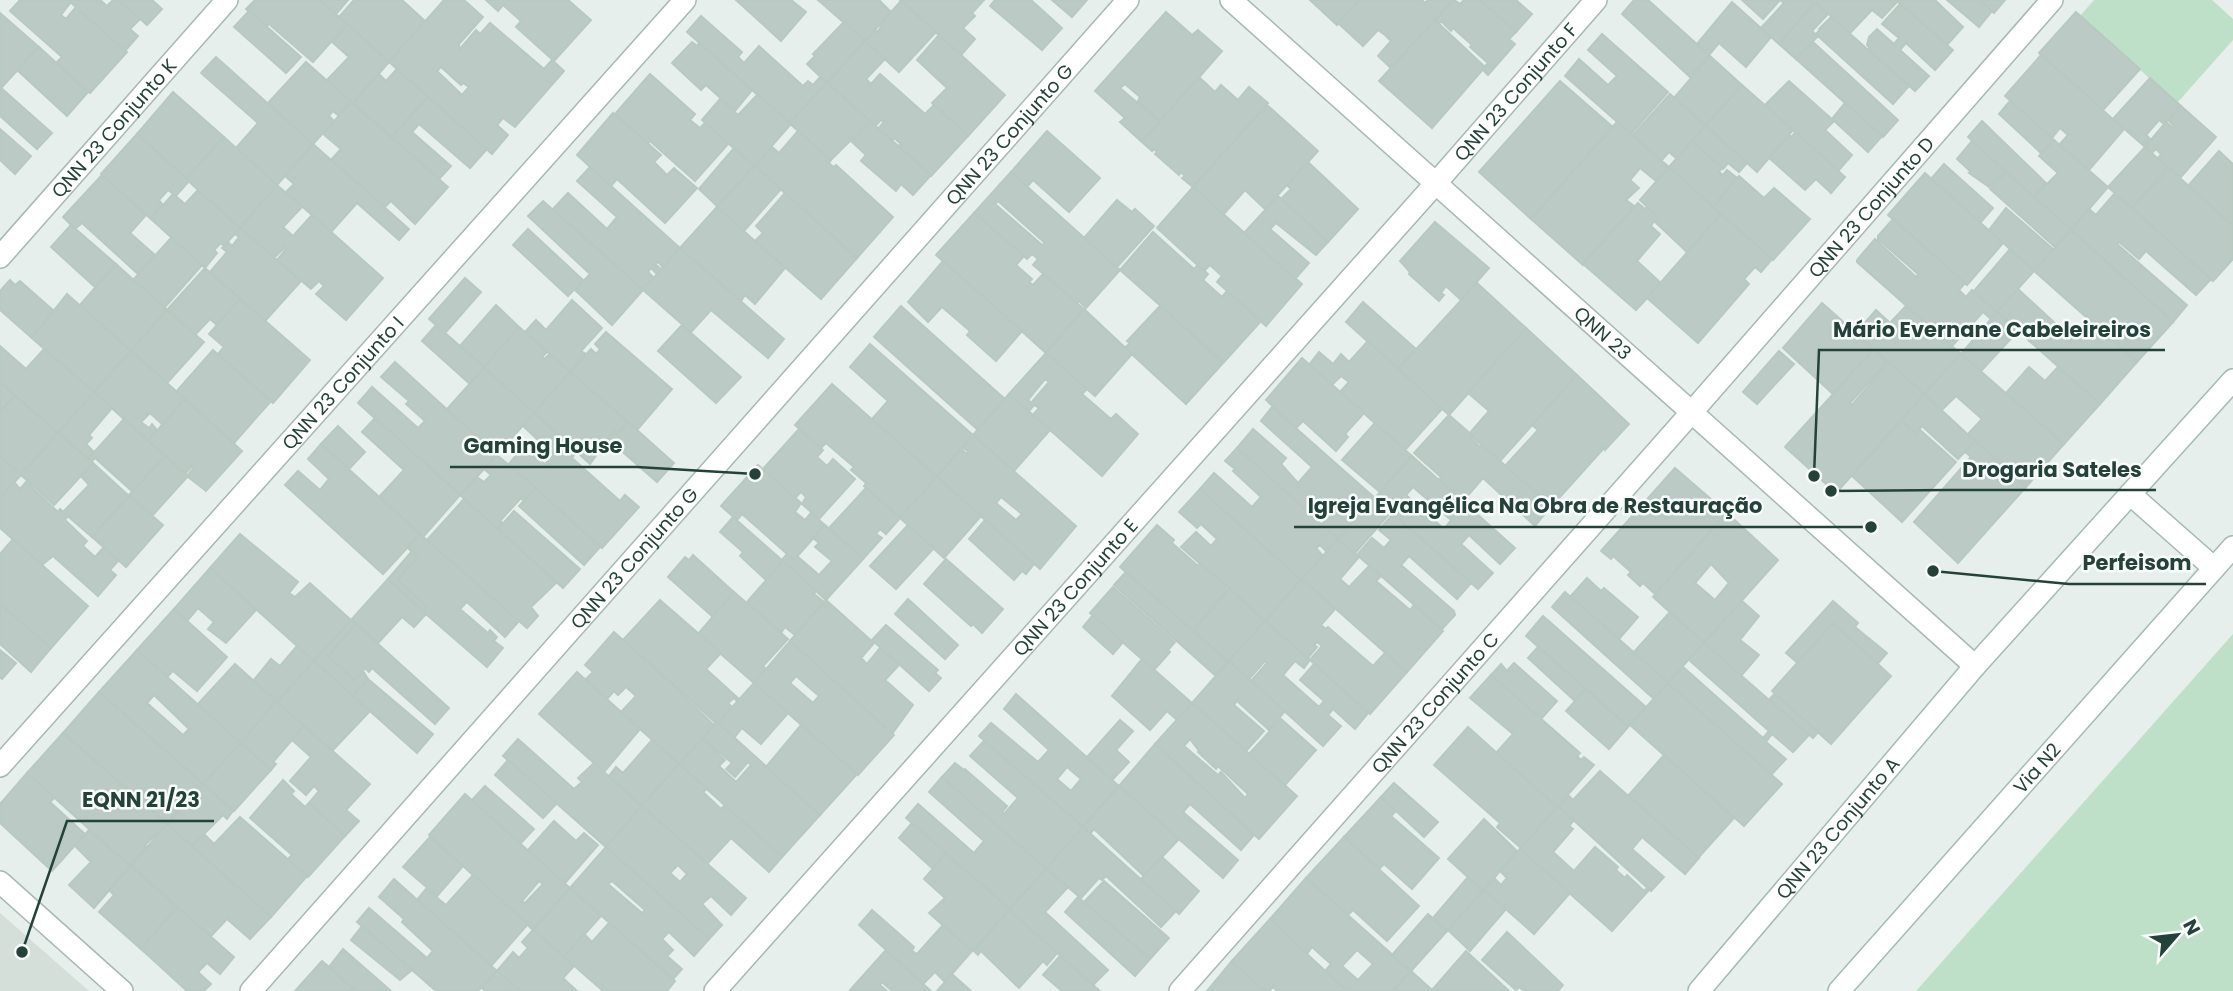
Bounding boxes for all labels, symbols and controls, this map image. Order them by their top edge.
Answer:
street label: QNN 23 Conjunto F [1448,17,1584,167]
street label: QNN 23 Conjunto K [45,53,183,204]
street label: QNN 23 Conjunto G [939,58,1079,211]
street label: QNN 23 Conjunto D [1802,131,1940,284]
street label: QNN 23 [1568,300,1637,366]
callout: Mário Evernane Cabeleireiros [1819,308,2165,350]
street label: QNN 23 Conjunto I [276,310,410,456]
text: Mário Evernane Cabeleireiros [1833,315,2151,344]
callout: Gaming House [450,425,637,467]
text: Gaming House [463,431,623,460]
callout: Drogaria Sateles [1948,448,2156,490]
text: Drogaria Sateles [1962,455,2142,484]
street label: QNN 23 Conjunto G [564,481,704,635]
callout: Igreja Evangélica Na Obra de Restauração [1294,485,1776,527]
text: Igreja Evangélica Na Obra de Restauração [1308,491,1762,520]
street label: QNN 23 Conjunto E [1007,513,1144,662]
callout: Perfeisom [2069,542,2206,584]
text: Perfeisom [2082,548,2192,577]
street label: QNN 23 Conjunto C [1365,626,1505,779]
street label: Via N2 [2007,737,2067,799]
street label: QNN 23 Conjunto A [1769,751,1906,905]
callout: EQNN 21/23 [67,779,214,821]
text: EQNN 21/23 [82,785,200,814]
north arrow [2142,900,2212,970]
text: N [2176,915,2207,940]

